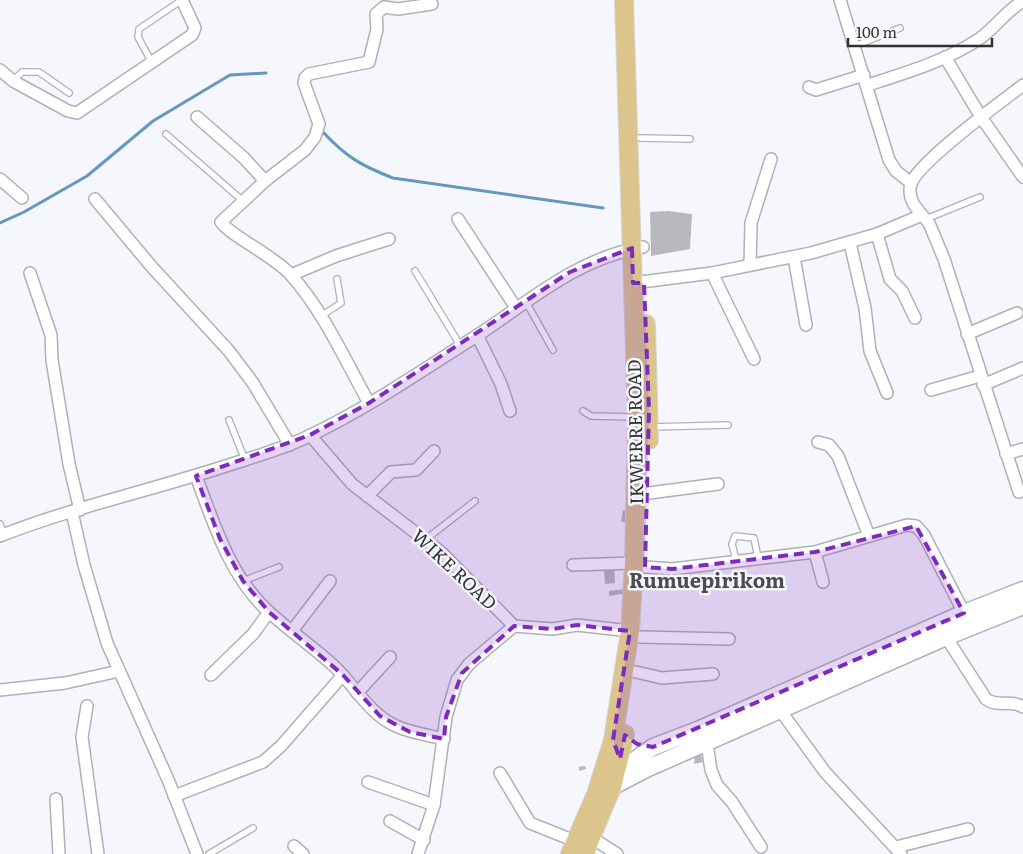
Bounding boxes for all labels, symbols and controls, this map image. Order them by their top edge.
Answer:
scale bar [848,15,992,47]
text: 100 m [856,20,897,43]
street label: IKWERRE ROAD [620,359,649,505]
street label: WIKE ROAD [406,522,504,616]
district label: Rumuepirikom [629,564,785,594]

